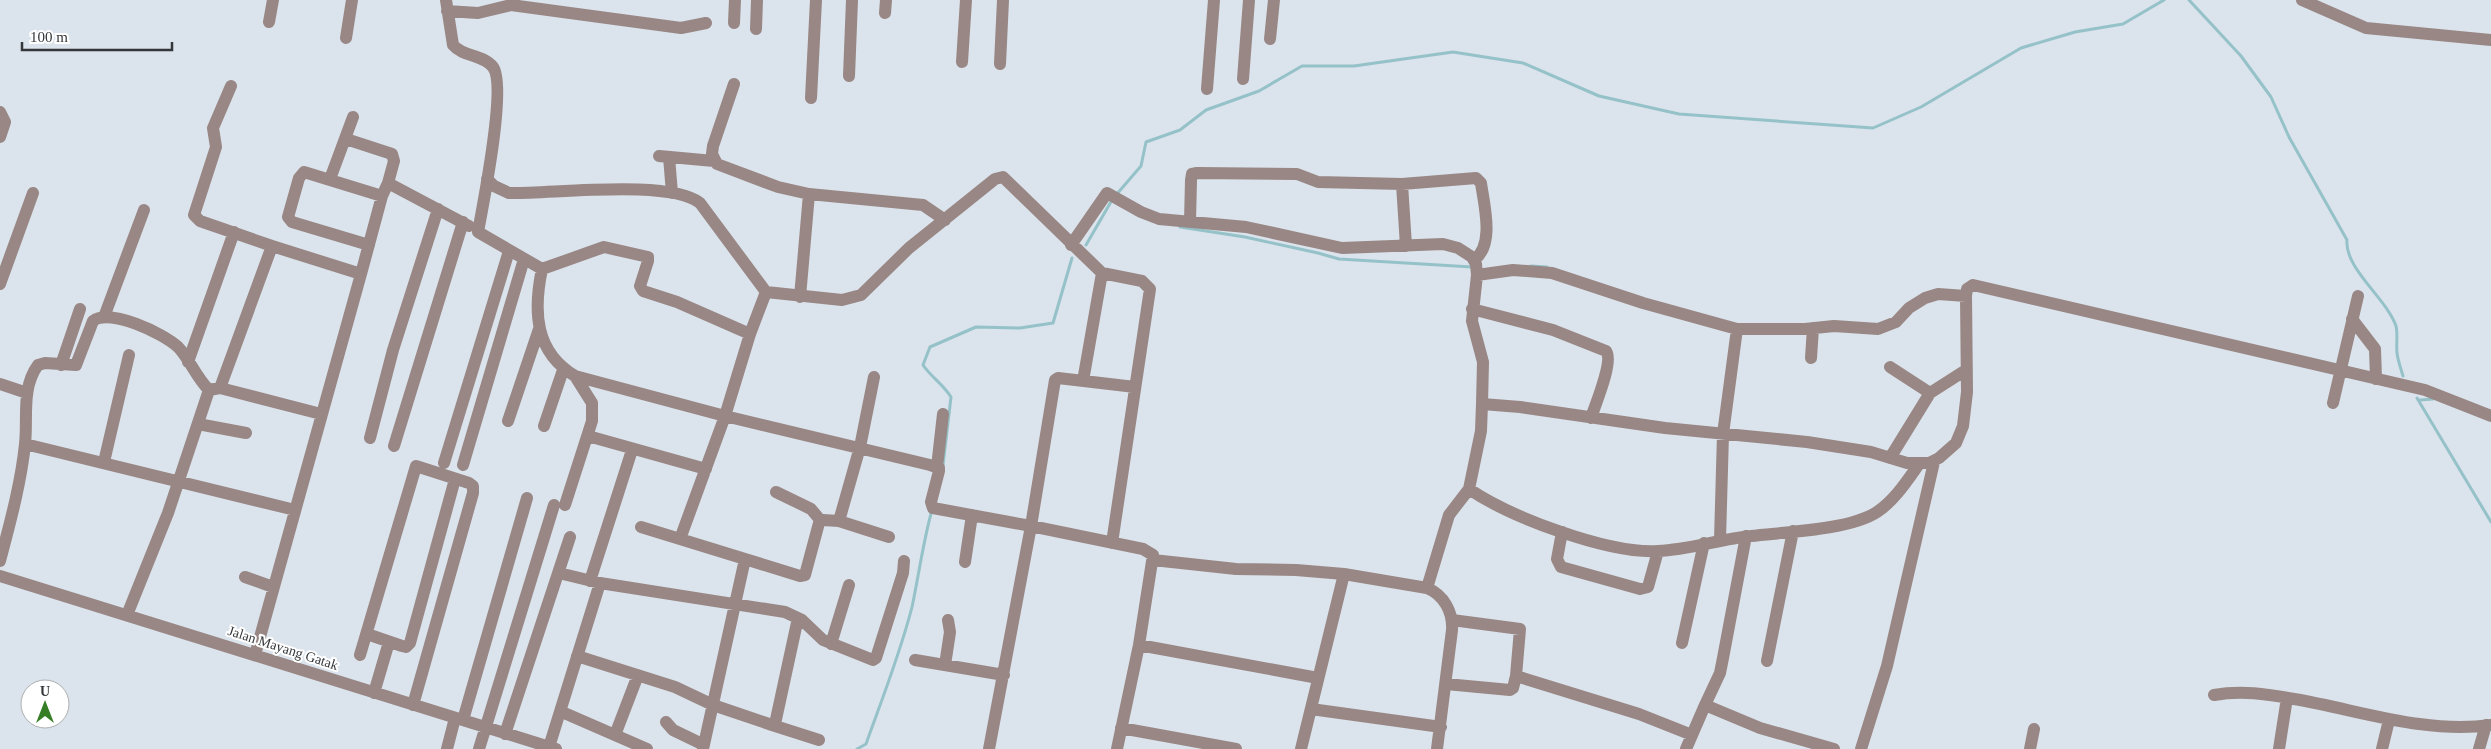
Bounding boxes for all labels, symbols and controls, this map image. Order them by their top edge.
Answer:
scale bar [22,20,172,52]
text: 100 m [30,29,68,45]
street label: Jalan Mayang Gatak [226,623,340,673]
north arrow [20,679,70,729]
text: U [40,684,50,699]

